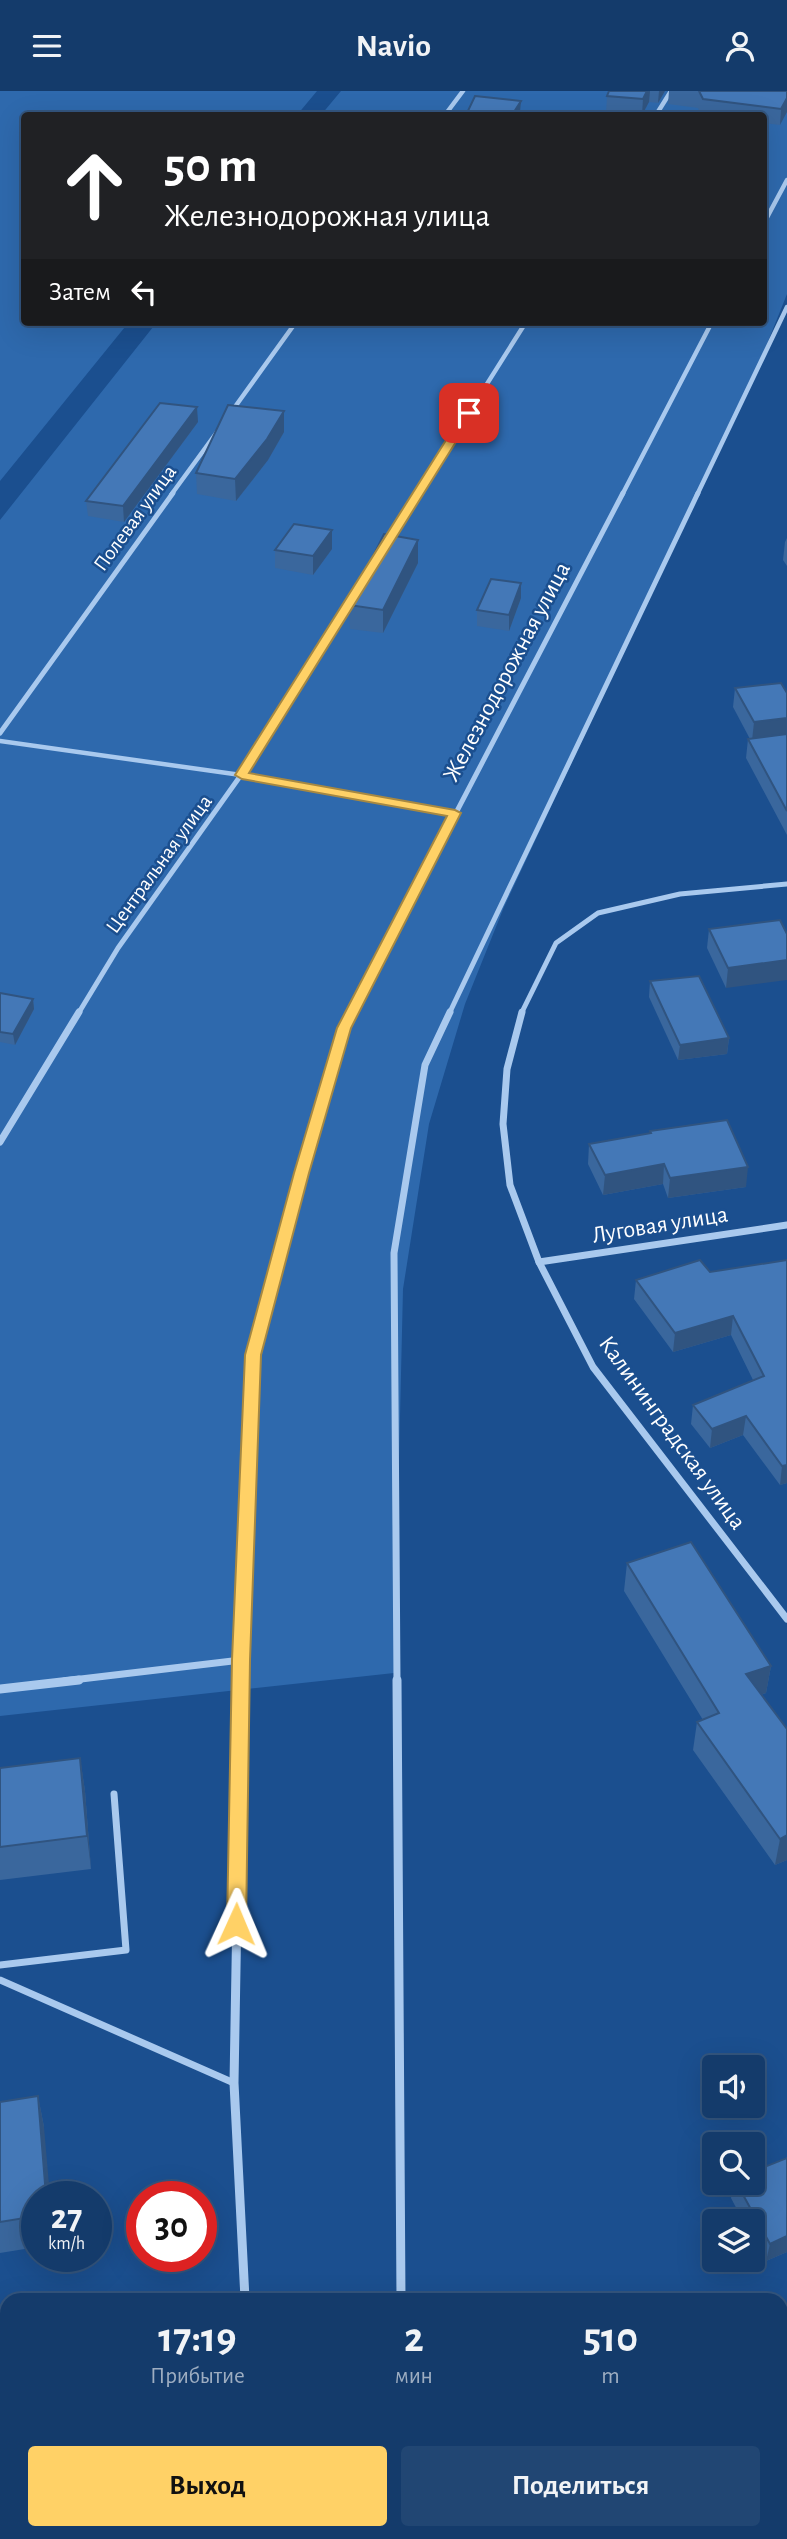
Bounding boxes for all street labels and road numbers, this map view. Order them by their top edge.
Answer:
street label: Полевая улица [90,461,181,575]
street label: Железнодорожная улица [439,558,575,786]
street label: Центральная улица [102,791,216,937]
street label: Луговая улица [590,1202,730,1248]
street label: Калининградская улица [594,1332,750,1534]

